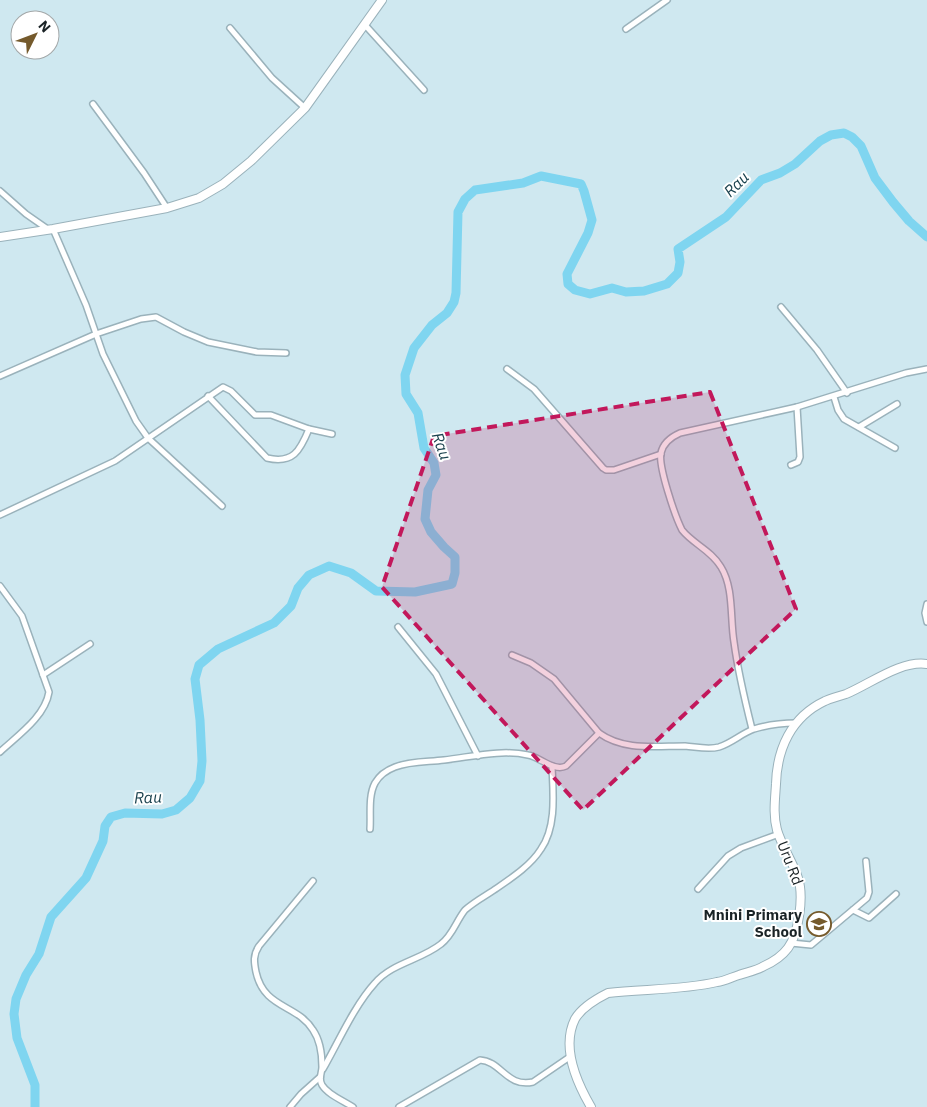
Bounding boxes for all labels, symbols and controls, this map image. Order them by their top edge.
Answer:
north arrow [10,10,60,60]
text: N [35,17,55,36]
water label: Rau [719,167,753,201]
water label: Rau [428,429,456,463]
water label: Rau [134,787,162,807]
street label: Uru Rd [773,838,808,888]
place label: Mnini Primary School [704,905,802,941]
school or university icon: Mnini Primary School [806,911,832,937]

